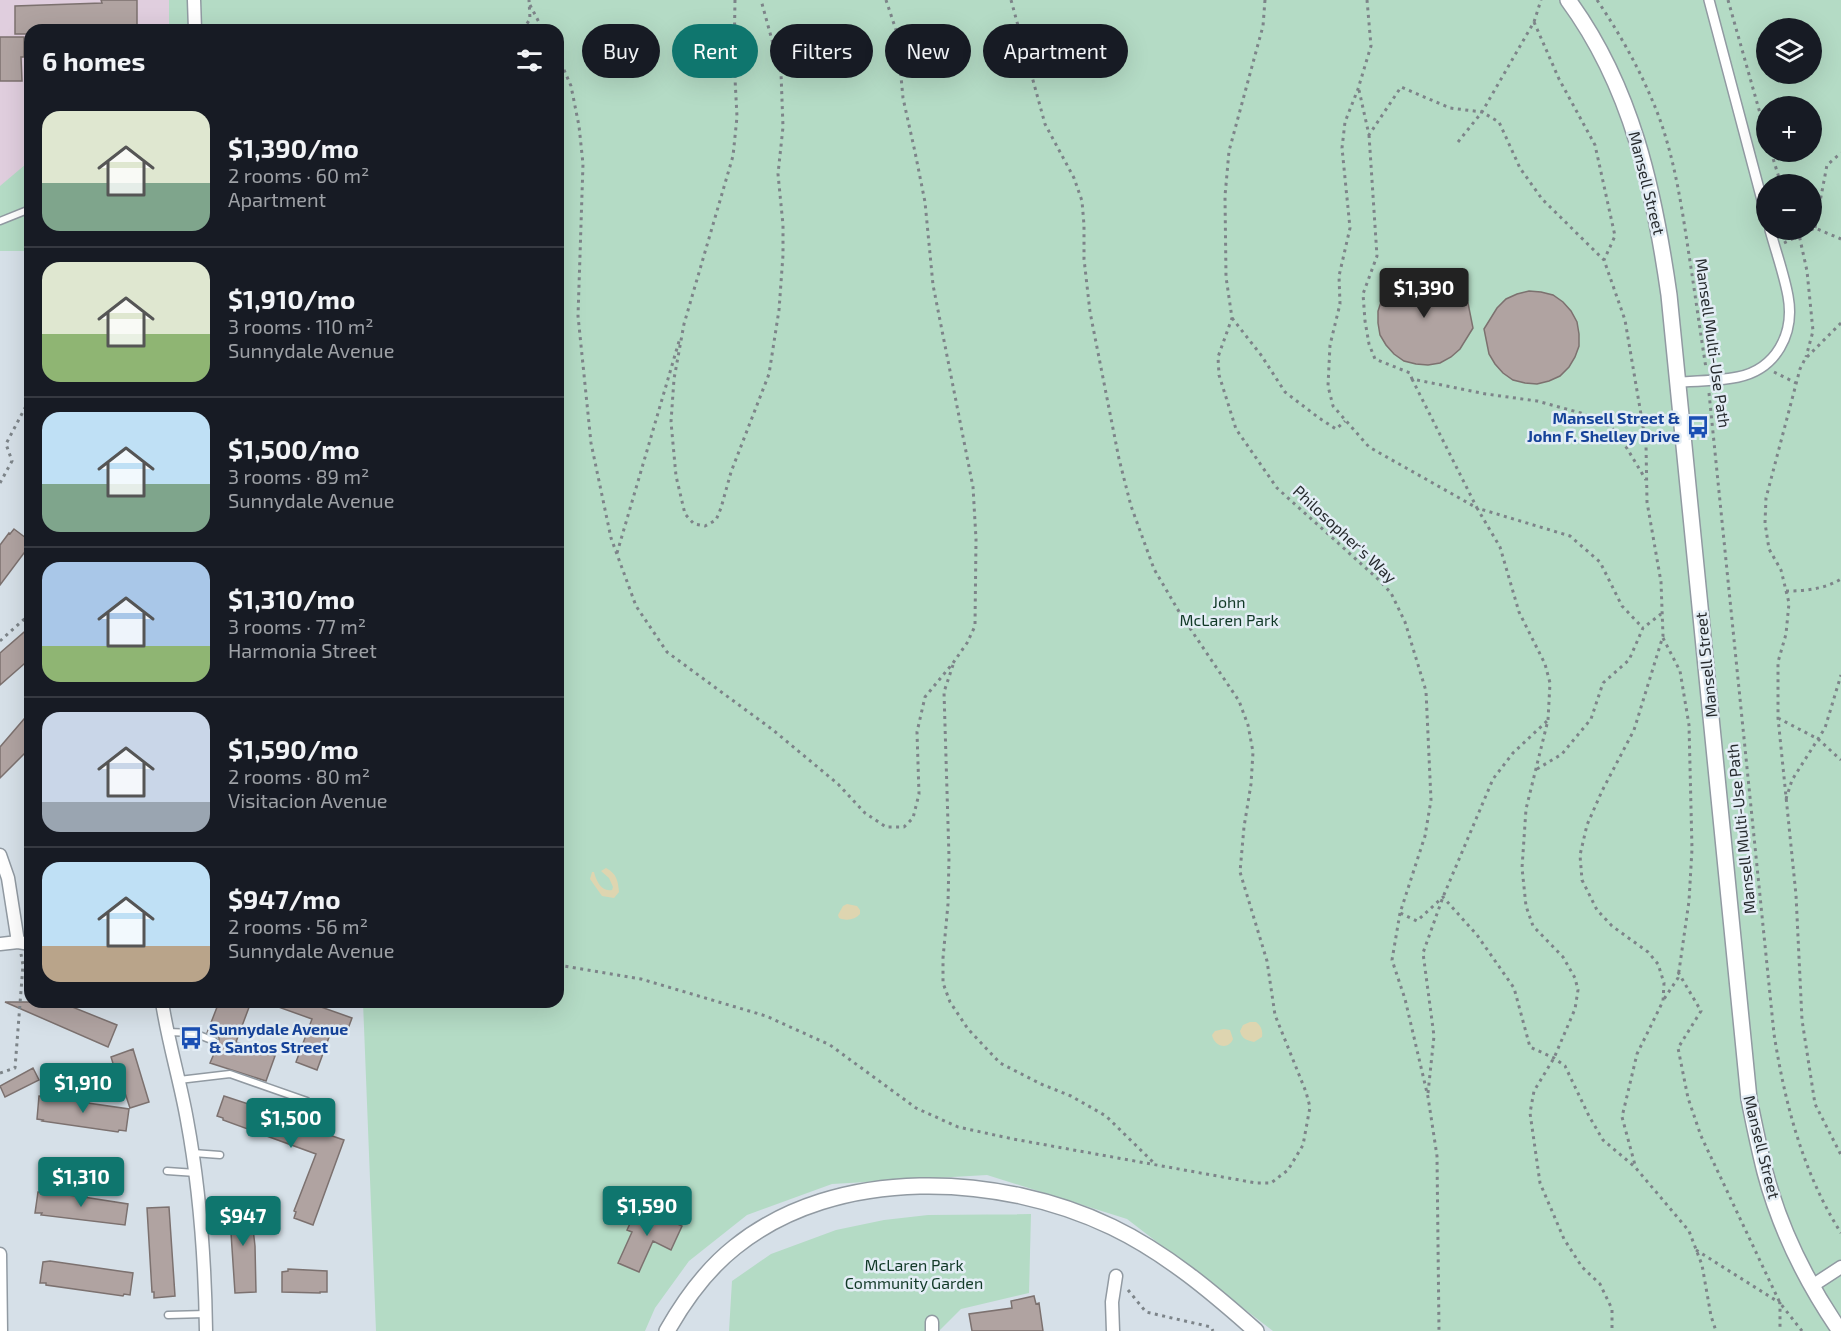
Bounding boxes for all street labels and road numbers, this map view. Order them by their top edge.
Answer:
street label: Mansell Street [1625,129,1670,237]
street label: Mansell Multi-Use Path [1692,257,1735,429]
street label: Philosopher's Way [1290,481,1401,587]
street label: Mansell Street [1691,611,1720,719]
street label: Mansell Multi-Use Path [1722,743,1759,915]
street label: Mansell Street [1740,1093,1785,1201]

